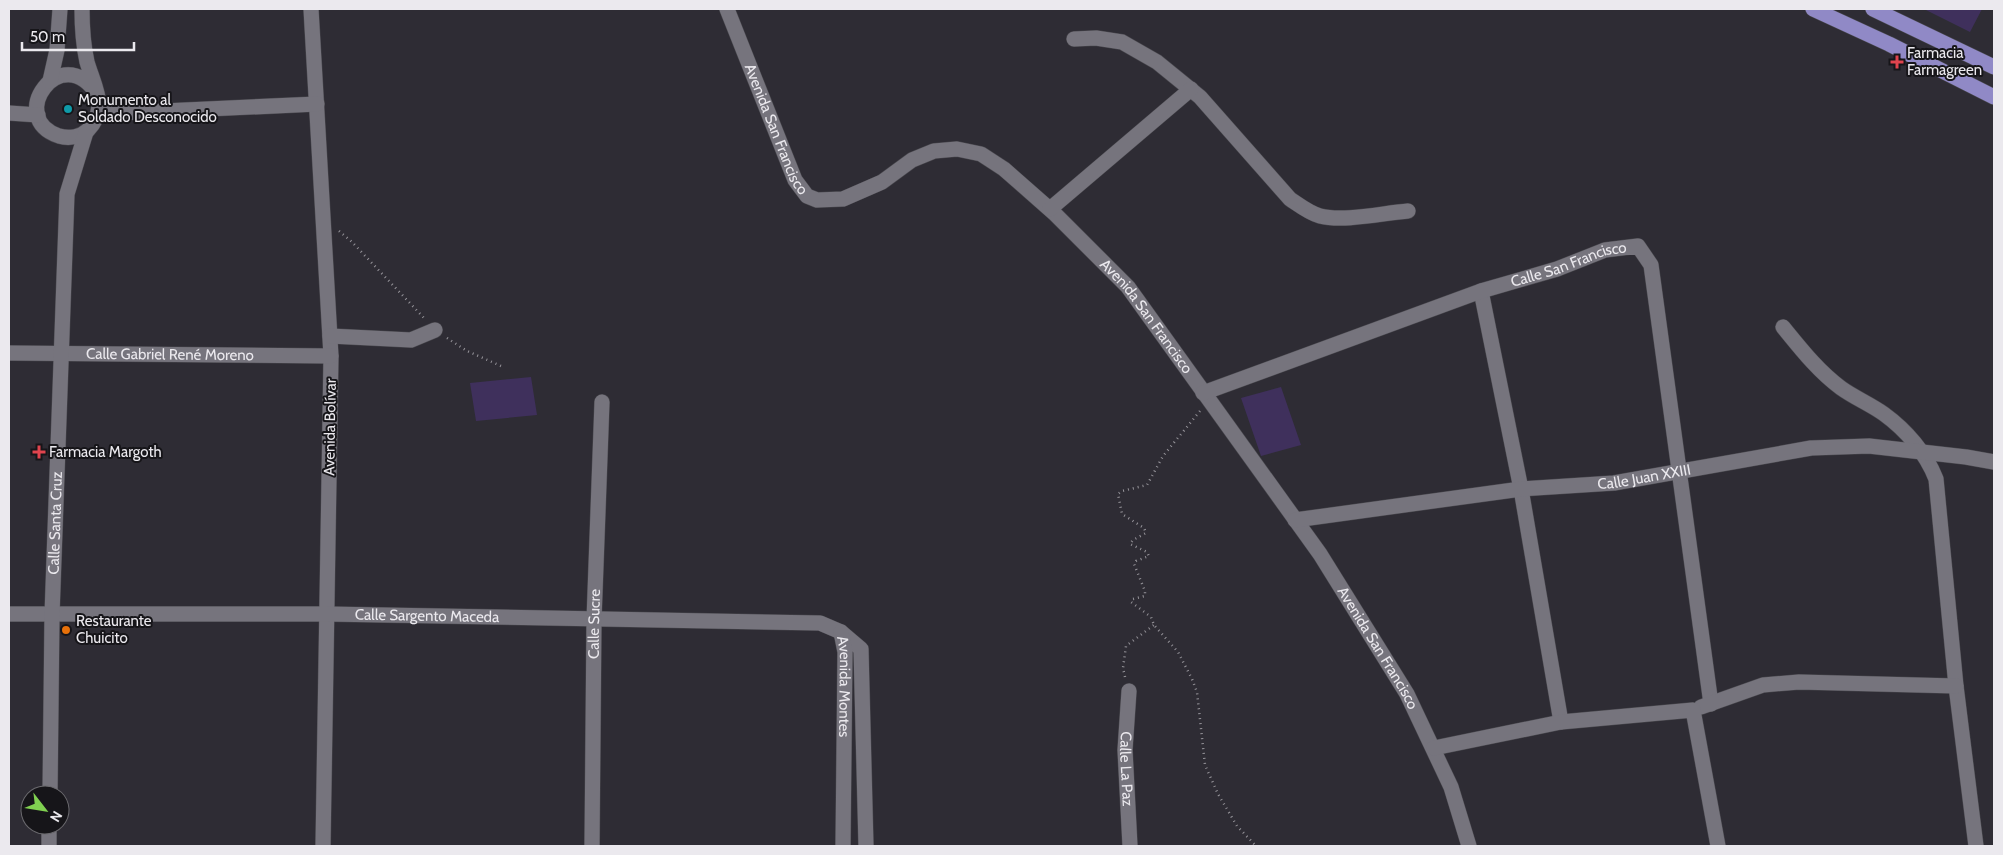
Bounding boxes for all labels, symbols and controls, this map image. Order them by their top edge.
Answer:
scale bar [22,20,135,52]
text: 50 m [30,28,65,46]
place label: Farmacia Farmagreen [1907,44,1982,79]
marker: Farmacia Farmagreen [1891,56,1903,68]
street label: Avenida San Francisco [741,61,812,198]
place label: Monumento al Soldado Desconocido [78,91,217,126]
marker: Monumento al Soldado Desconocido [62,103,74,115]
street label: Calle San Francisco [1509,238,1627,291]
street label: Avenida San Francisco [1096,255,1196,377]
street label: Calle Gabriel René Moreno [86,345,254,364]
street label: Avenida Bolívar [320,378,340,476]
place label: Farmacia Margoth [49,443,162,461]
marker: Farmacia Margoth [33,446,45,458]
street label: Calle Juan XXIII [1597,461,1692,493]
street label: Calle Santa Cruz [44,471,66,575]
street label: Avenida San Francisco [1334,583,1422,712]
street label: Calle Sucre [585,588,604,659]
street label: Calle Sargento Maceda [355,606,500,626]
place label: Restaurante Chuicito [76,612,152,647]
marker: Restaurante Chuicito [60,624,72,636]
street label: Avenida Montes [833,634,854,737]
street label: Calle La Paz [1116,731,1137,807]
north arrow [20,785,70,835]
text: N [46,808,66,826]

